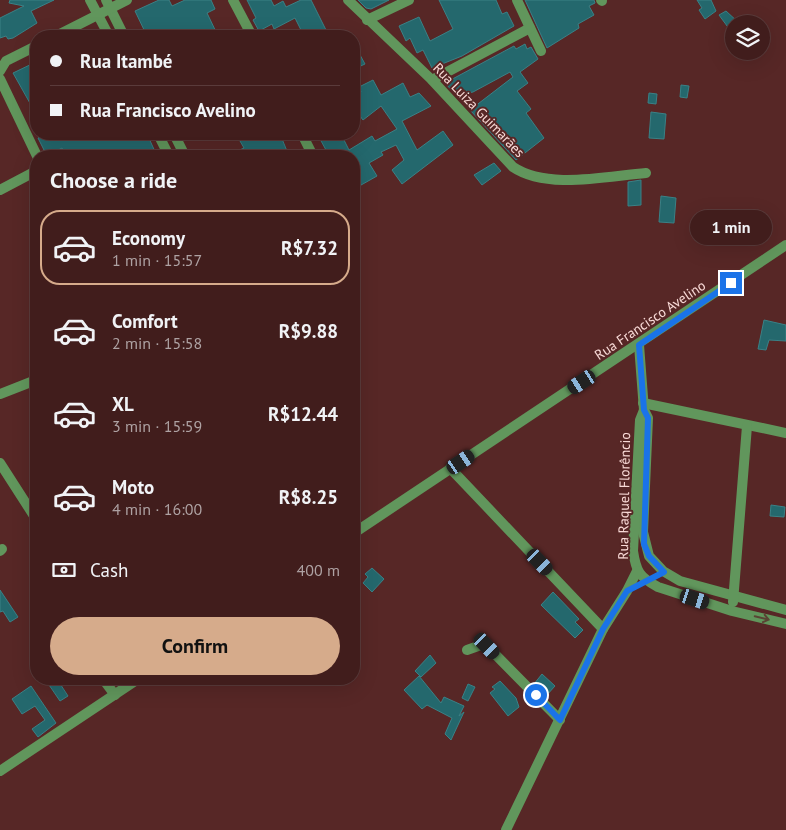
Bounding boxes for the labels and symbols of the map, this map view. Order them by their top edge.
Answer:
street label: Rua Luiza Guimarães [429,59,529,161]
callout: 1 min [690,210,772,246]
route end [720,272,742,294]
street label: Rua Francisco Avelino [591,276,709,364]
car [565,368,598,396]
street label: Rua Raquel Florêncio [614,432,634,560]
car [444,447,477,477]
car [524,546,555,578]
car [678,587,711,611]
one-way arrow [754,614,770,623]
car [471,630,502,662]
route start [525,684,547,706]

